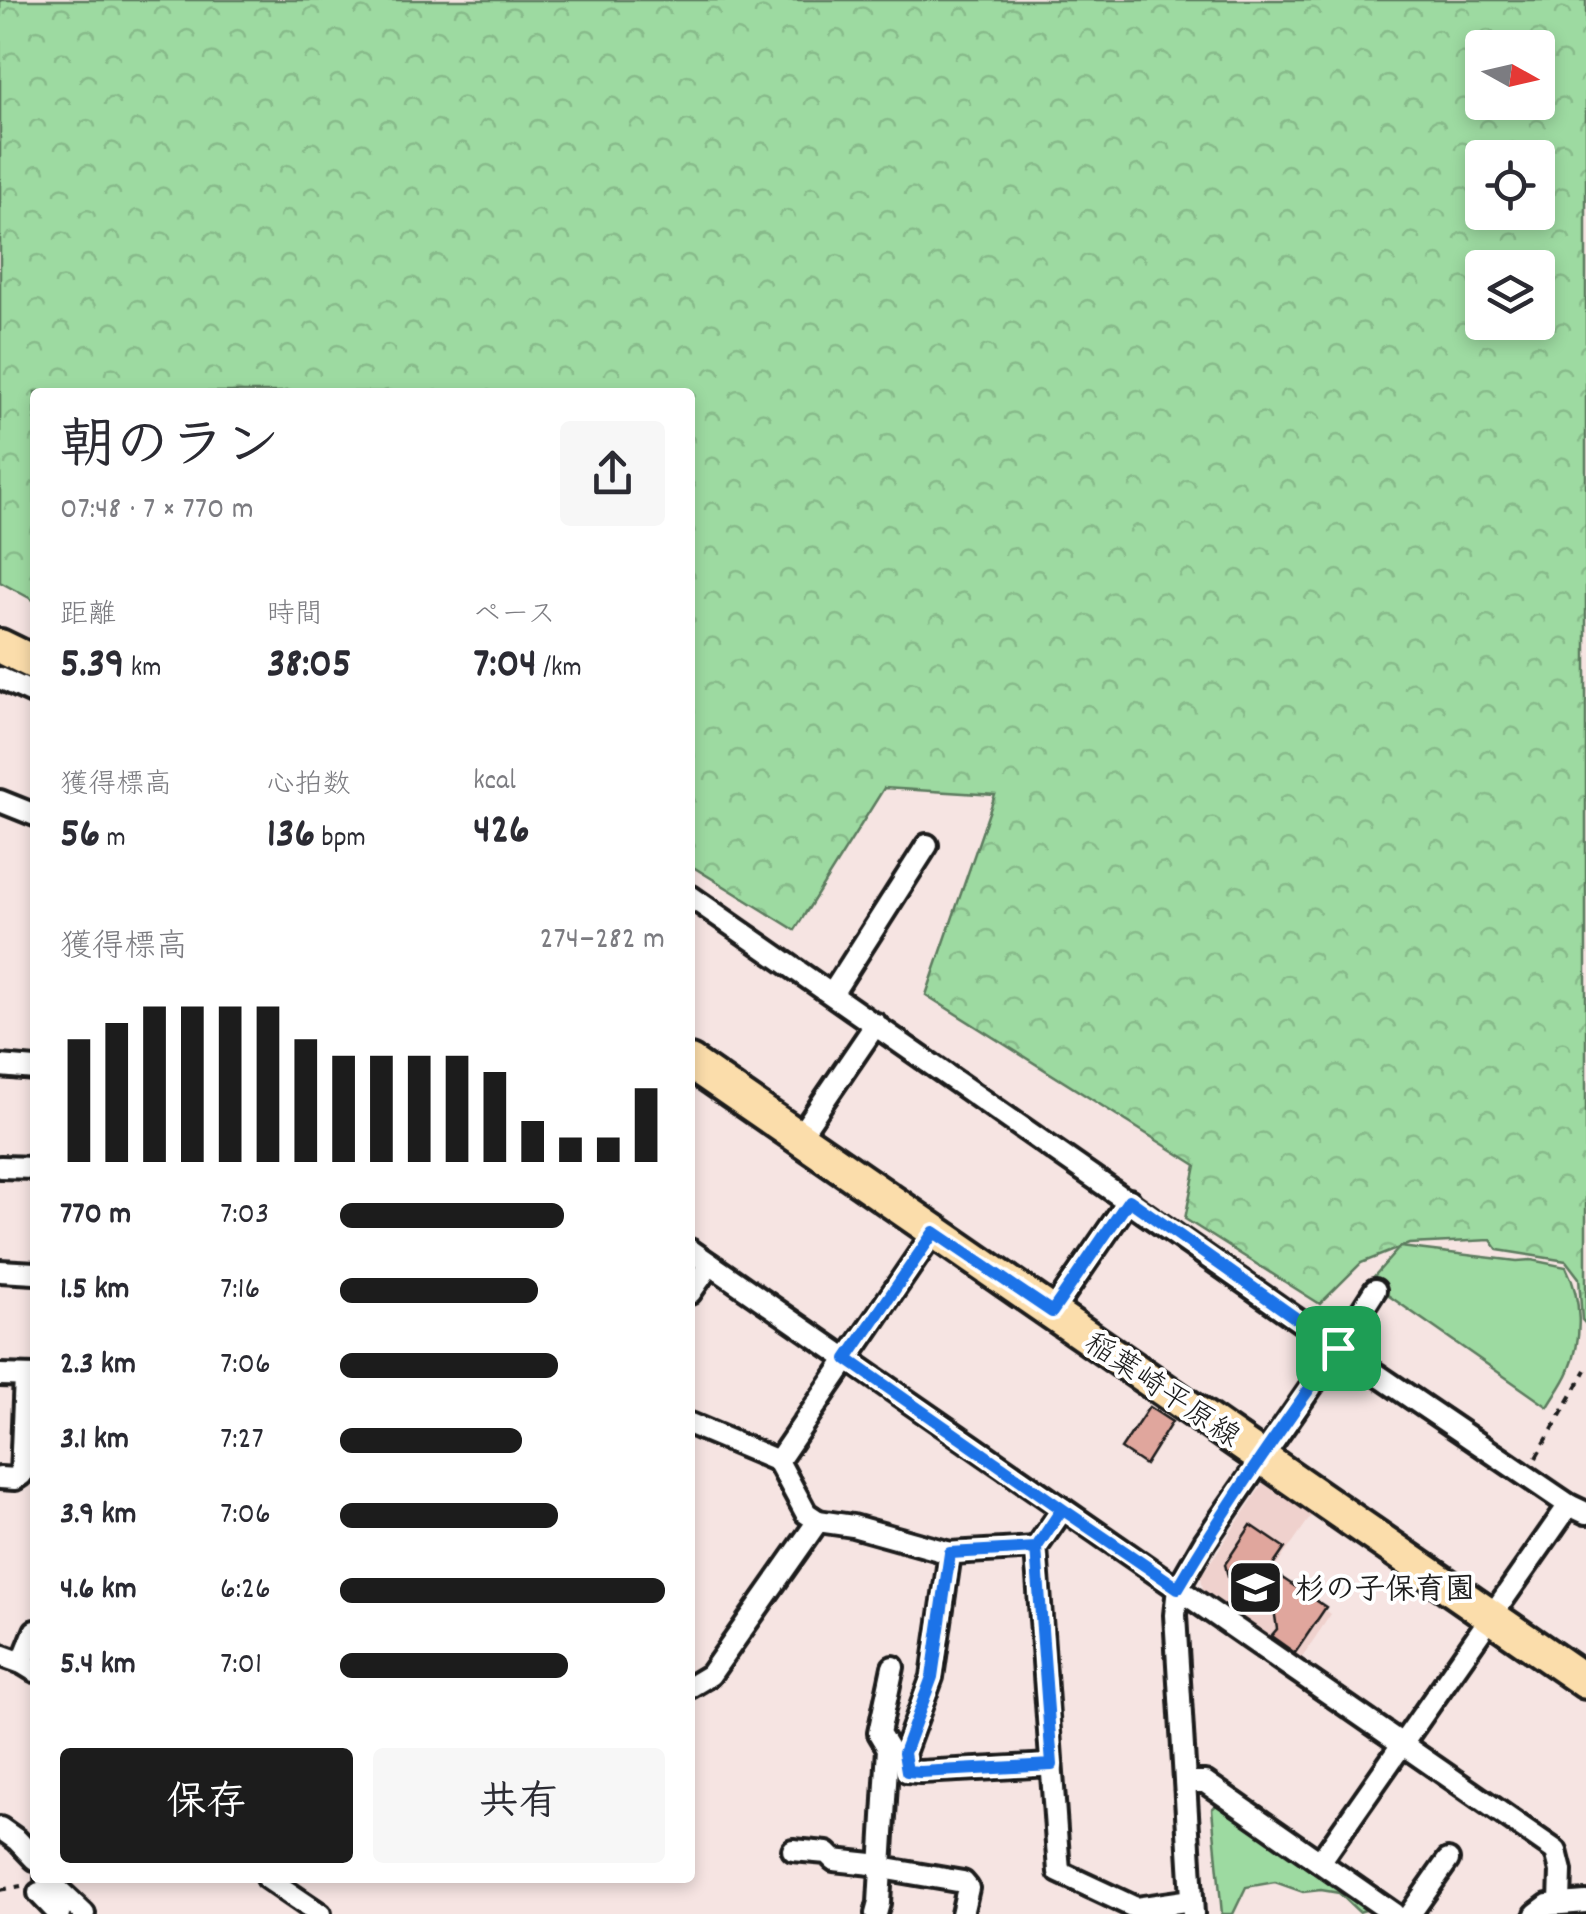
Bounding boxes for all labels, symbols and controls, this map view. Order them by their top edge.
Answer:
north arrow [1465,30,1555,120]
map controls [1465,30,1555,340]
button: locate [1465,140,1555,230]
button: layers [1465,250,1555,340]
text: 朝のラン [60,411,280,490]
button: share [560,421,665,526]
text: 07:48 · 7 × 770 m [60,488,254,534]
text: 距離 [60,597,116,637]
text: 時間 [267,597,323,637]
text: ペース [473,597,556,637]
text: 5.39 [60,637,124,697]
text: 38:05 [267,637,351,697]
text: 7:04 [473,637,537,697]
text: km [124,650,161,690]
text: /km [537,650,582,690]
text: kcal [473,763,516,803]
text: 獲得標高 [60,767,172,807]
text: 心拍数 [267,767,351,807]
text: 426 [473,803,530,863]
text: 56 [60,807,100,867]
text: 136 [267,807,315,867]
text: m [100,820,126,860]
text: bpm [315,820,366,860]
text: 274–282 m [539,918,665,964]
text: 獲得標高 [60,926,188,972]
text: 770 m [60,1193,131,1239]
text: 7:03 [220,1193,269,1239]
text: 1.5 km [60,1268,130,1314]
text: 7:16 [220,1268,260,1314]
pin [1296,1306,1381,1391]
icon: arrive [1311,1321,1366,1376]
street label: 稲葉崎平原線 [1074,1325,1247,1461]
text: 2.3 km [60,1343,136,1389]
text: 7:06 [220,1343,271,1389]
text: 3.1 km [60,1418,129,1464]
text: 7:27 [220,1418,264,1464]
text: 3.9 km [60,1493,137,1539]
text: 7:06 [220,1493,271,1539]
school or university icon: 杉の子保育園 [1226,1558,1286,1618]
text: 4.6 km [60,1568,137,1614]
text: 6:26 [220,1568,271,1614]
place label: 杉の子保育園 [1295,1571,1475,1614]
text: 5.4 km [60,1643,136,1689]
text: 7:01 [220,1643,262,1689]
button: 保存 [60,1748,353,1863]
button: 共有 [373,1748,665,1863]

